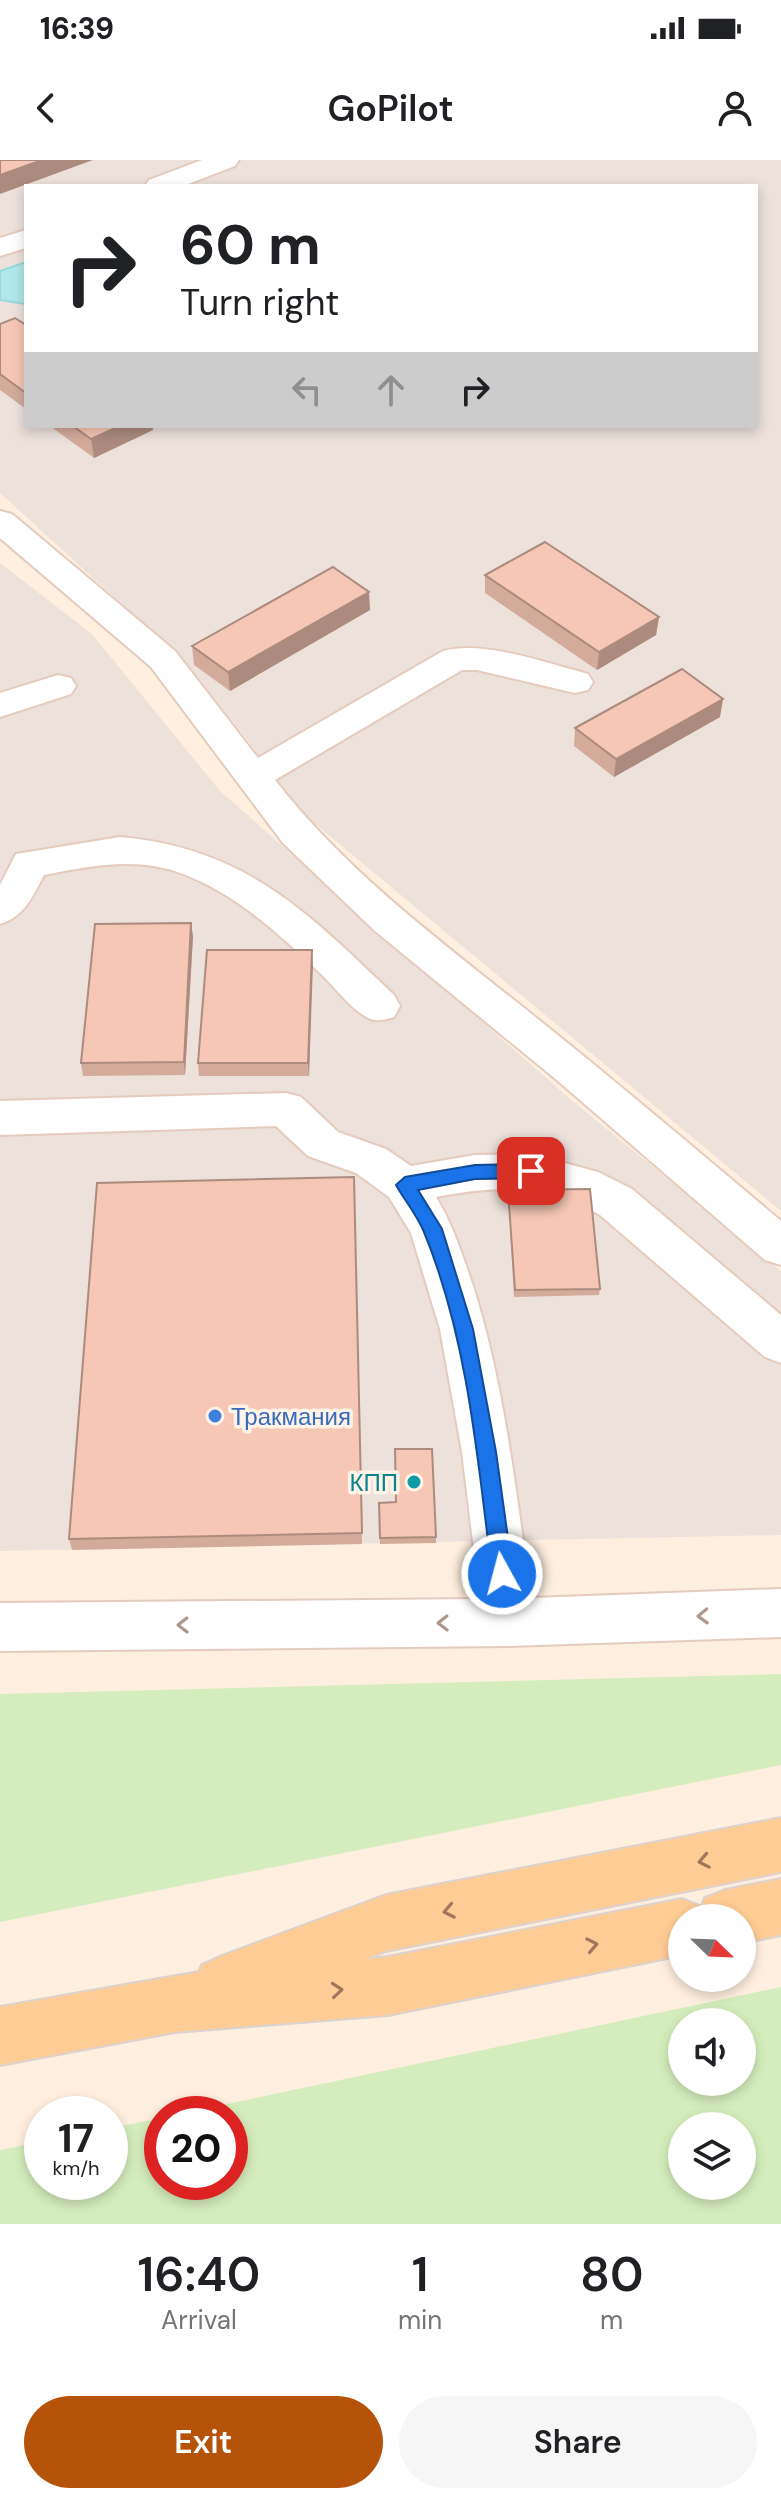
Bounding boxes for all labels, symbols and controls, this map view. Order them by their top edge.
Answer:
text: 16:39 [40,9,114,48]
text: GoPilot [327,85,454,132]
icon: back [24,86,68,130]
icon: person [713,86,757,130]
text: 60 m [180,208,321,281]
icon: right [48,216,152,320]
text: Turn right [180,279,339,326]
icon: left [285,368,329,412]
icon: ahead [369,368,413,412]
icon: right [453,368,497,412]
pin [497,1137,565,1205]
icon: arrive [509,1149,553,1193]
place label: Тракмания [231,1401,351,1432]
marker: Тракмания [206,1407,224,1425]
place label: КПП [350,1467,398,1498]
marker: КПП [405,1473,423,1491]
position arrow [460,1532,544,1616]
one-way arrow [696,1607,709,1624]
one-way arrow [436,1614,449,1631]
one-way arrow [176,1616,189,1634]
one-way arrow [698,1851,711,1868]
one-way arrow [443,1902,457,1919]
north arrow [668,1904,756,1992]
map controls [668,1904,756,2200]
one-way arrow [586,1937,599,1954]
one-way arrow [331,1982,344,1999]
button: sound [668,2008,756,2096]
speed limit sign: 20 [144,2096,248,2200]
text: 17 [58,2112,94,2164]
button: layers [668,2112,756,2200]
text: km/h [52,2155,100,2181]
text: 16:40 [138,2243,260,2306]
text: 1 [412,2243,428,2306]
text: 80 [580,2243,643,2306]
text: Arrival [161,2303,237,2337]
text: min [398,2303,442,2337]
text: m [600,2303,623,2337]
button: Exit [24,2396,383,2488]
button: Share [399,2396,757,2488]

